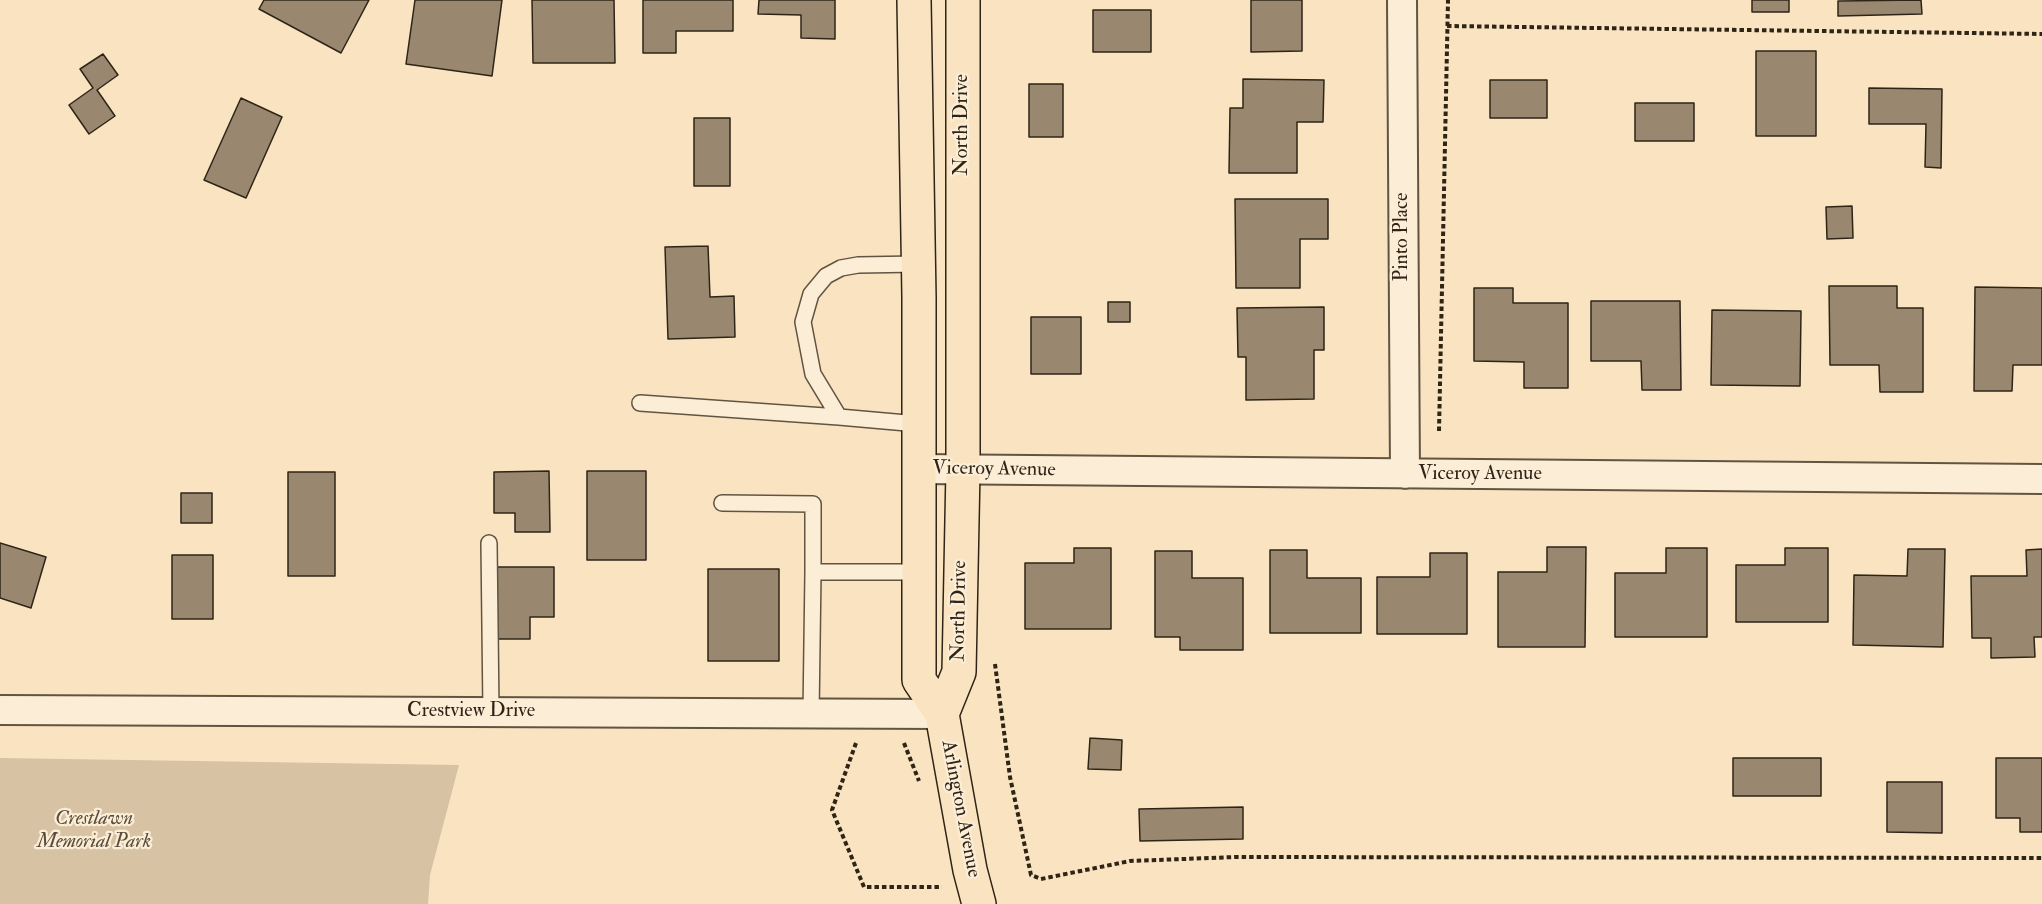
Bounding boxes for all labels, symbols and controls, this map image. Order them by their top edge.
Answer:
street label: North Drive [951,74,975,176]
street label: Pinto Place [1391,193,1415,281]
street label: Viceroy Avenue [932,457,1056,483]
street label: Viceroy Avenue [1418,463,1542,487]
street label: North Drive [947,560,973,662]
street label: Crestview Drive [407,700,535,724]
street label: Arlington Avenue [935,738,985,880]
park label: Crestlawn Memorial Park [37,808,151,855]

